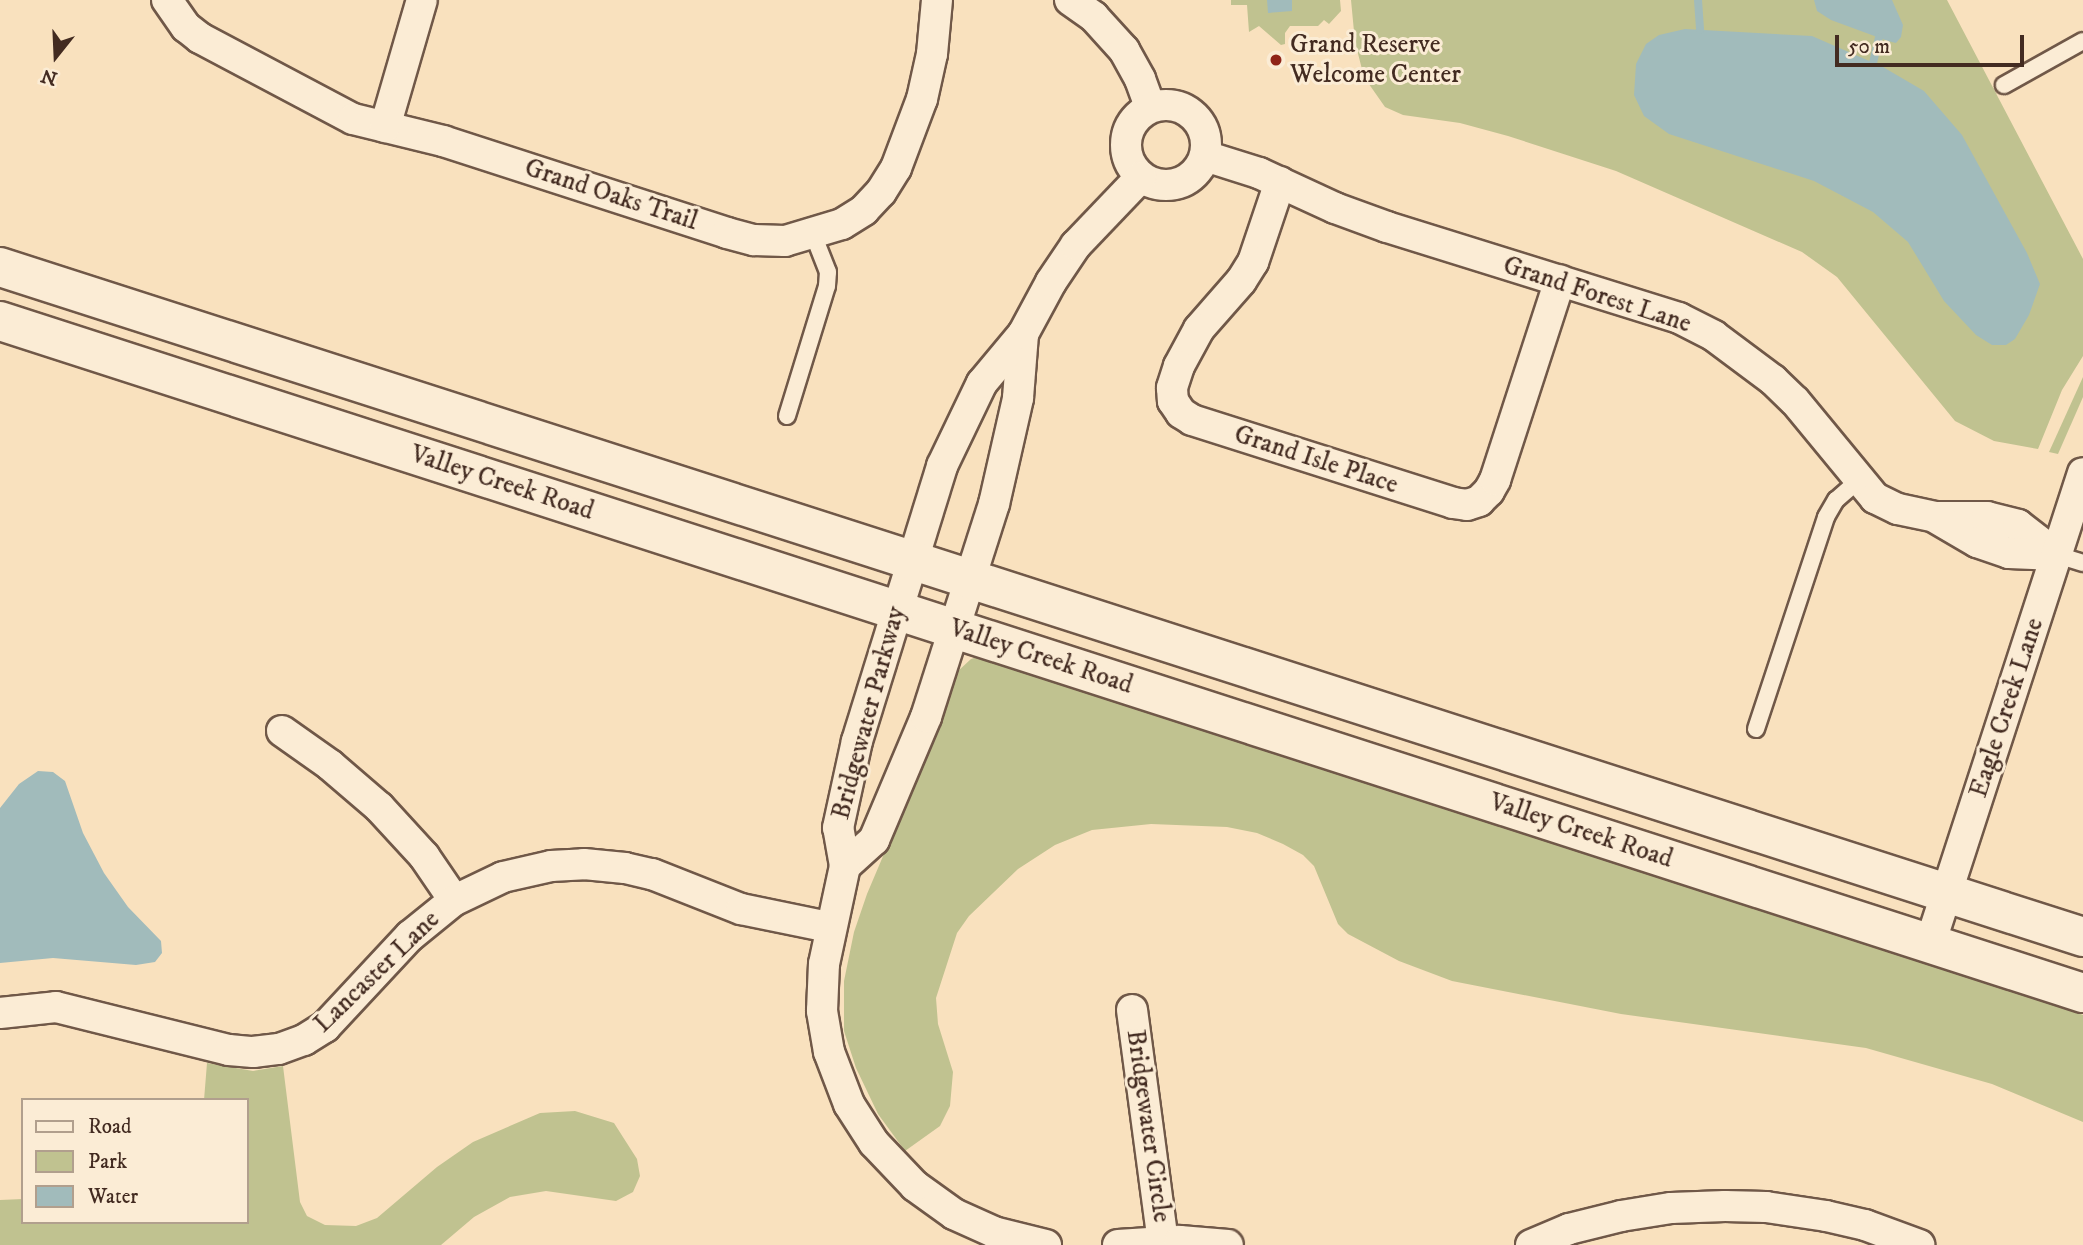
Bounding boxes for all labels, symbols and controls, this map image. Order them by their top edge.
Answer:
north arrow [21,21,91,91]
scale bar [1838,21,2027,65]
place label: Grand Reserve Welcome Center [1290,29,1461,90]
text: 50 m [1848,34,1890,60]
marker: Grand Reserve Welcome Center [1268,52,1284,68]
text: N [38,63,60,90]
street label: Grand Oaks Trail [521,152,701,238]
street label: Grand Forest Lane [1499,250,1695,340]
street label: Grand Isle Place [1230,419,1402,501]
street label: Valley Creek Road [406,439,598,527]
street label: Bridgewater Parkway [826,603,912,823]
street label: Valley Creek Road [945,613,1137,701]
street label: Eagle Creek Lane [1963,614,2051,802]
street label: Valley Creek Road [1485,787,1677,875]
street label: Lancaster Lane [308,904,446,1040]
street label: Bridgewater Circle [1119,1028,1177,1224]
legend [21,1098,248,1224]
text: Road [88,1114,132,1140]
text: Park [88,1149,127,1175]
text: Water [88,1184,138,1210]

